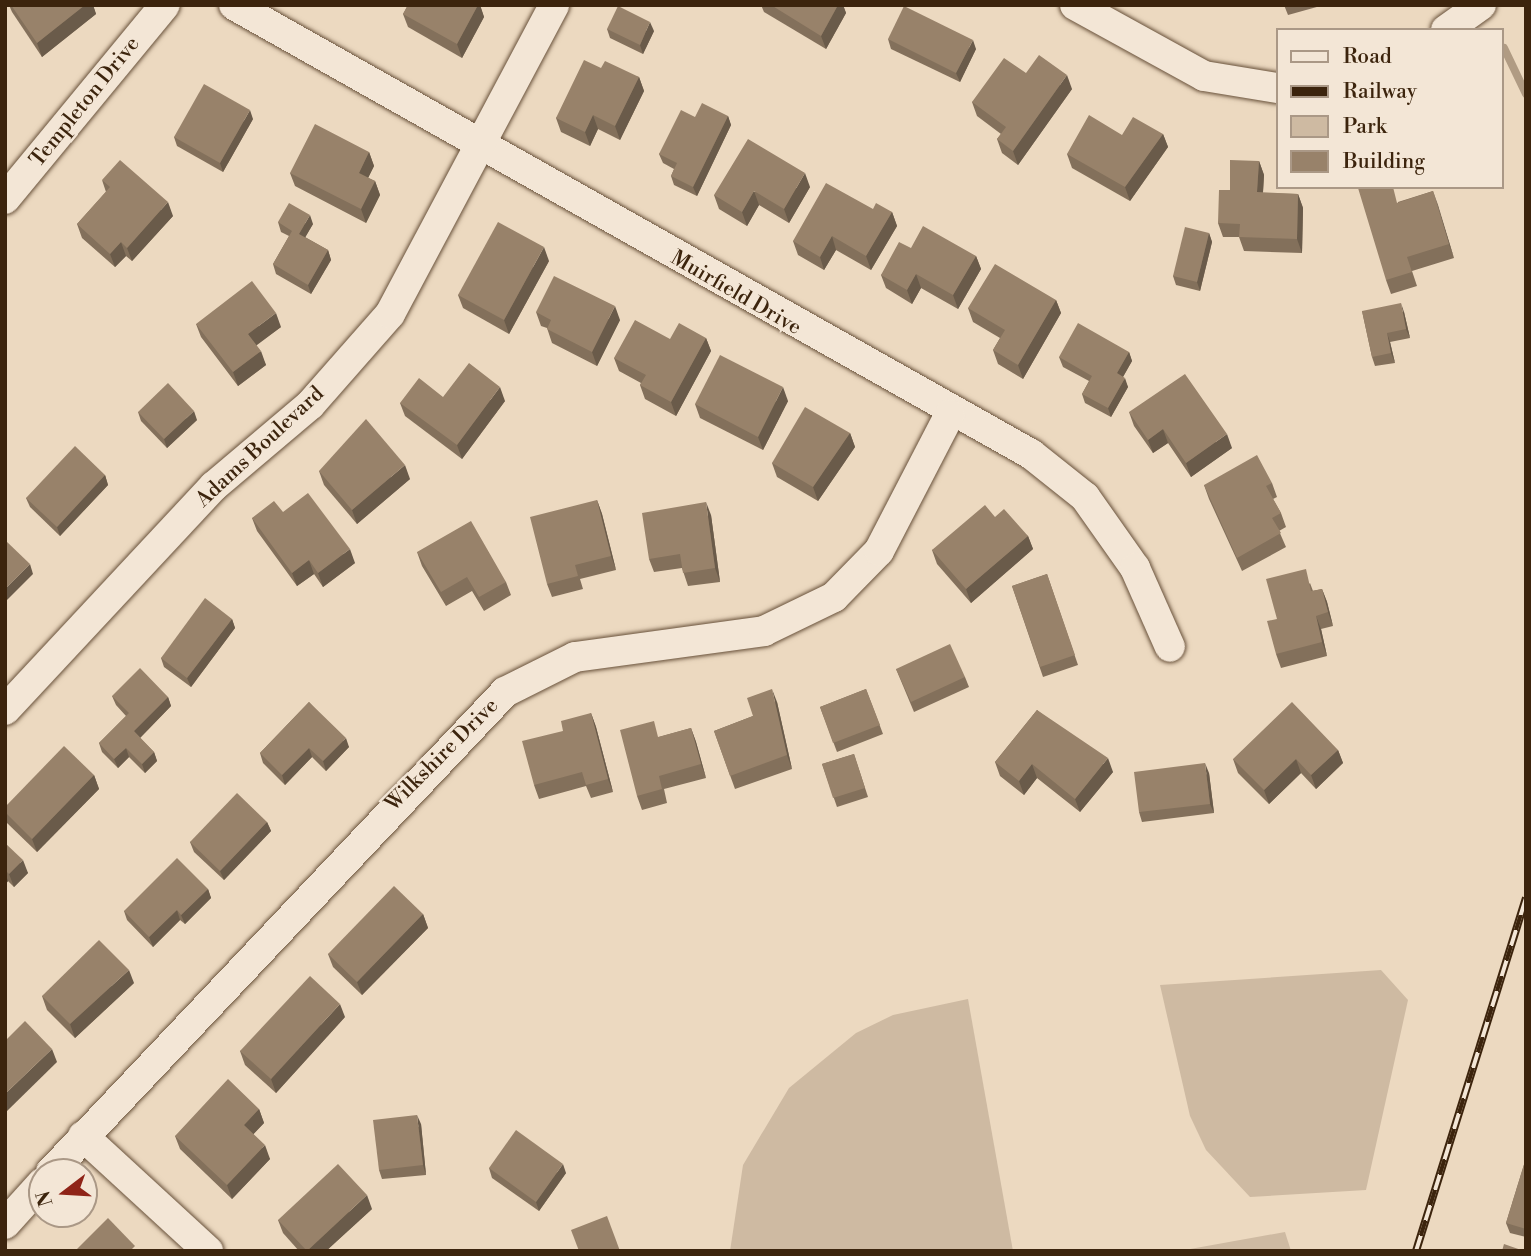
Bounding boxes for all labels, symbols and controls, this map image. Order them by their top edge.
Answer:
legend [1276,28,1503,189]
street label: Templeton Drive [25,32,145,172]
text: Road [1343,44,1392,70]
text: Railway [1343,79,1417,105]
text: Park [1343,114,1387,140]
text: Building [1343,149,1425,175]
street label: Muirfield Drive [666,245,806,341]
street label: Adams Boulevard [191,381,329,513]
street label: Wilkshire Drive [380,693,504,817]
north arrow [28,1158,98,1228]
text: N [31,1188,59,1209]

